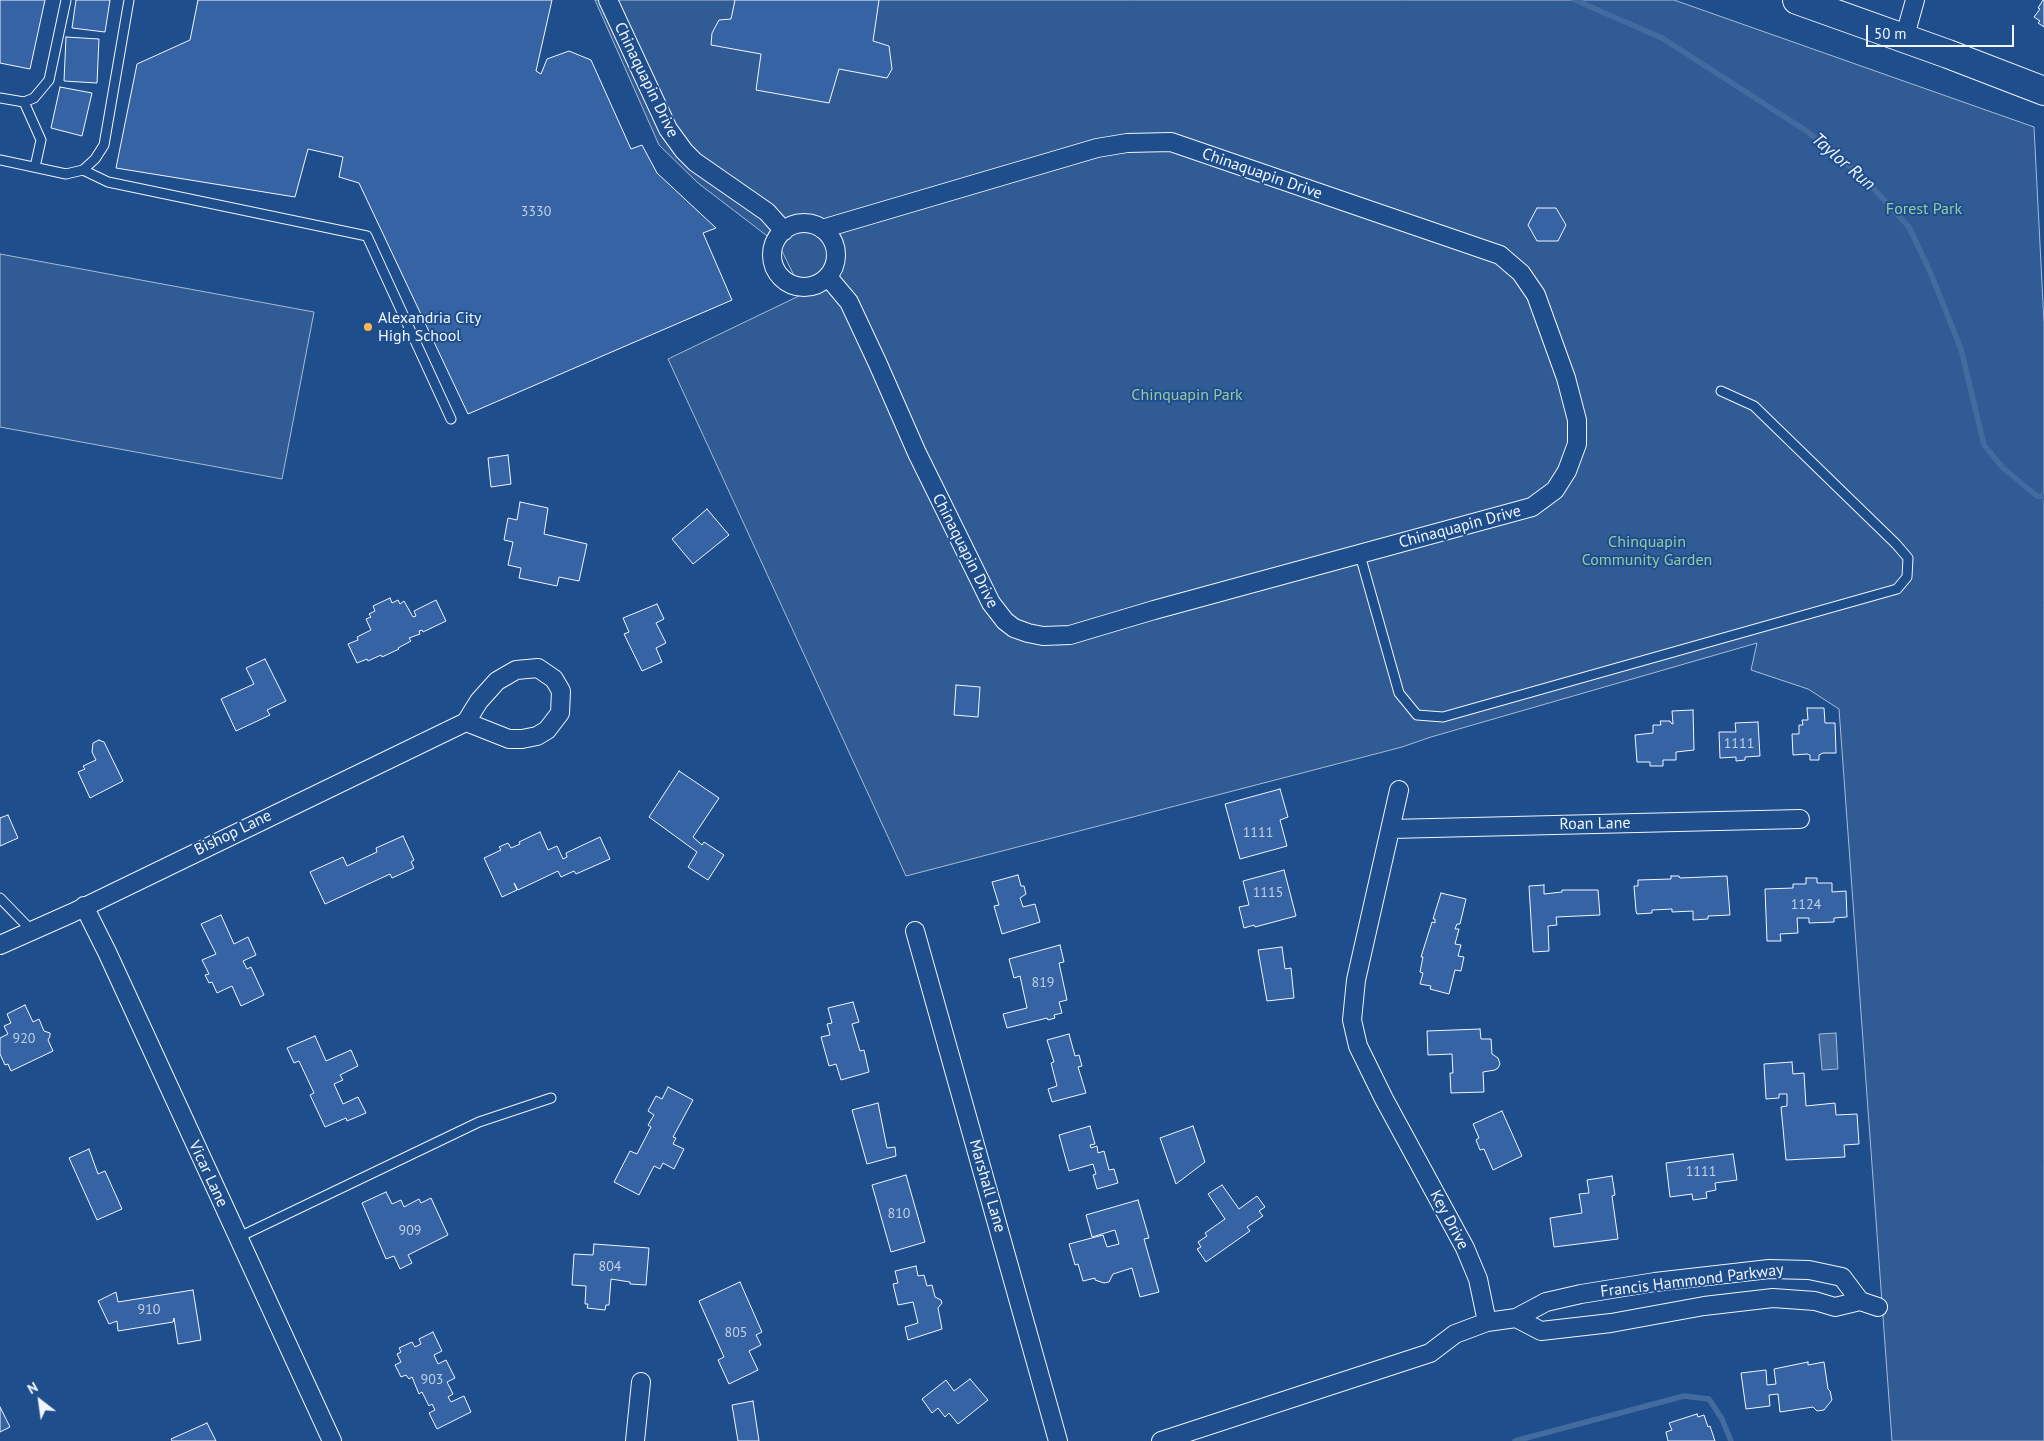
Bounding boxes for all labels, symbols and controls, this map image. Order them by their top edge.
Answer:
scale bar [1869,15,2016,47]
street label: Chinaquapin Drive [610,19,682,141]
text: 50 m [1874,24,1907,43]
water label: Taylor Run [1807,129,1879,195]
street label: Chinaquapin Drive [1199,144,1325,204]
park label: Forest Park [1886,199,1962,219]
house number: 3330 [521,204,551,220]
place label: Alexandria City High School [378,308,482,346]
marker: Alexandria City High School [362,321,374,333]
park label: Chinquapin Park [1131,385,1243,405]
street label: Chinaquapin Drive [928,491,1002,611]
street label: Chinaquapin Drive [1397,501,1523,553]
park label: Chinquapin Community Garden [1582,532,1712,570]
house number: 1111 [1724,736,1754,752]
street label: Bishop Lane [191,806,275,860]
street label: Roan Lane [1559,814,1631,834]
house number: 1111 [1243,825,1273,841]
house number: 1115 [1253,885,1283,901]
house number: 1124 [1791,897,1821,913]
house number: 819 [1032,975,1054,991]
house number: 920 [13,1031,35,1047]
street label: Marshall Lane [965,1137,1009,1235]
street label: Vicar Lane [184,1138,232,1210]
house number: 1111 [1686,1164,1716,1180]
street label: Key Drive [1425,1187,1473,1253]
house number: 810 [888,1206,910,1222]
house number: 909 [399,1223,421,1239]
house number: 804 [599,1259,621,1275]
street label: Francis Hammond Parkway [1599,1260,1785,1302]
house number: 910 [138,1302,160,1318]
house number: 805 [725,1325,747,1341]
house number: 903 [421,1372,443,1388]
north arrow [15,1376,65,1426]
text: N [24,1378,41,1398]

